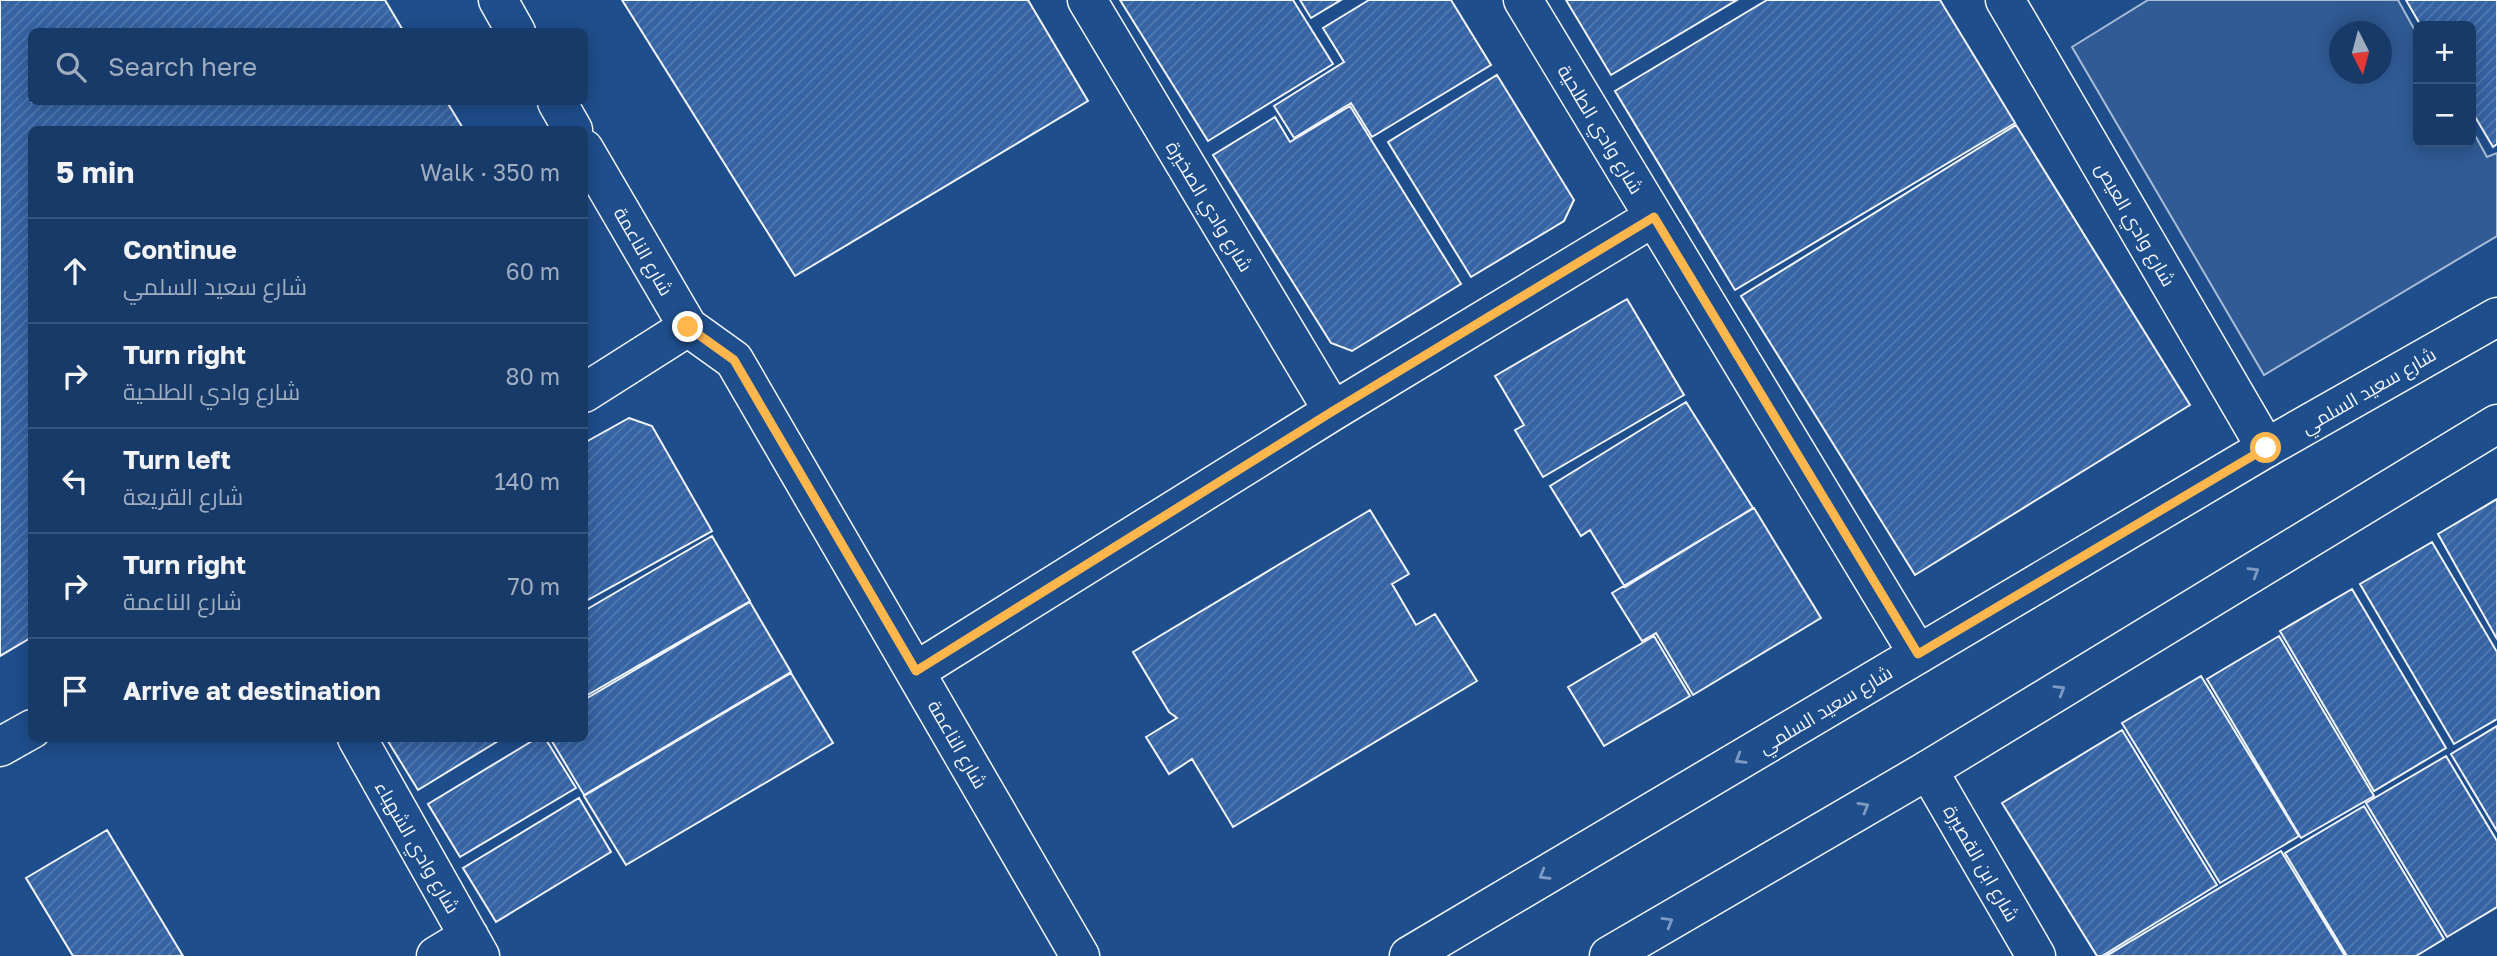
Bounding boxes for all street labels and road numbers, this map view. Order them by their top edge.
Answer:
street label: شارع وادي الطلحية [1550,60,1649,200]
street label: شارع وادي الصخيرة [1159,136,1258,278]
street label: شارع وادي العيص [2088,158,2181,292]
street label: شارع الناعمة [607,203,678,301]
street label: شارع سعيد السلمي [2296,342,2442,441]
street label: شارع سعيد السلمي [1754,660,1898,761]
street label: شارع الناعمة [921,696,992,794]
street label: شارع وادي الشهباء [367,777,465,919]
street label: شارع ابن القصيرة [1937,801,2025,927]

